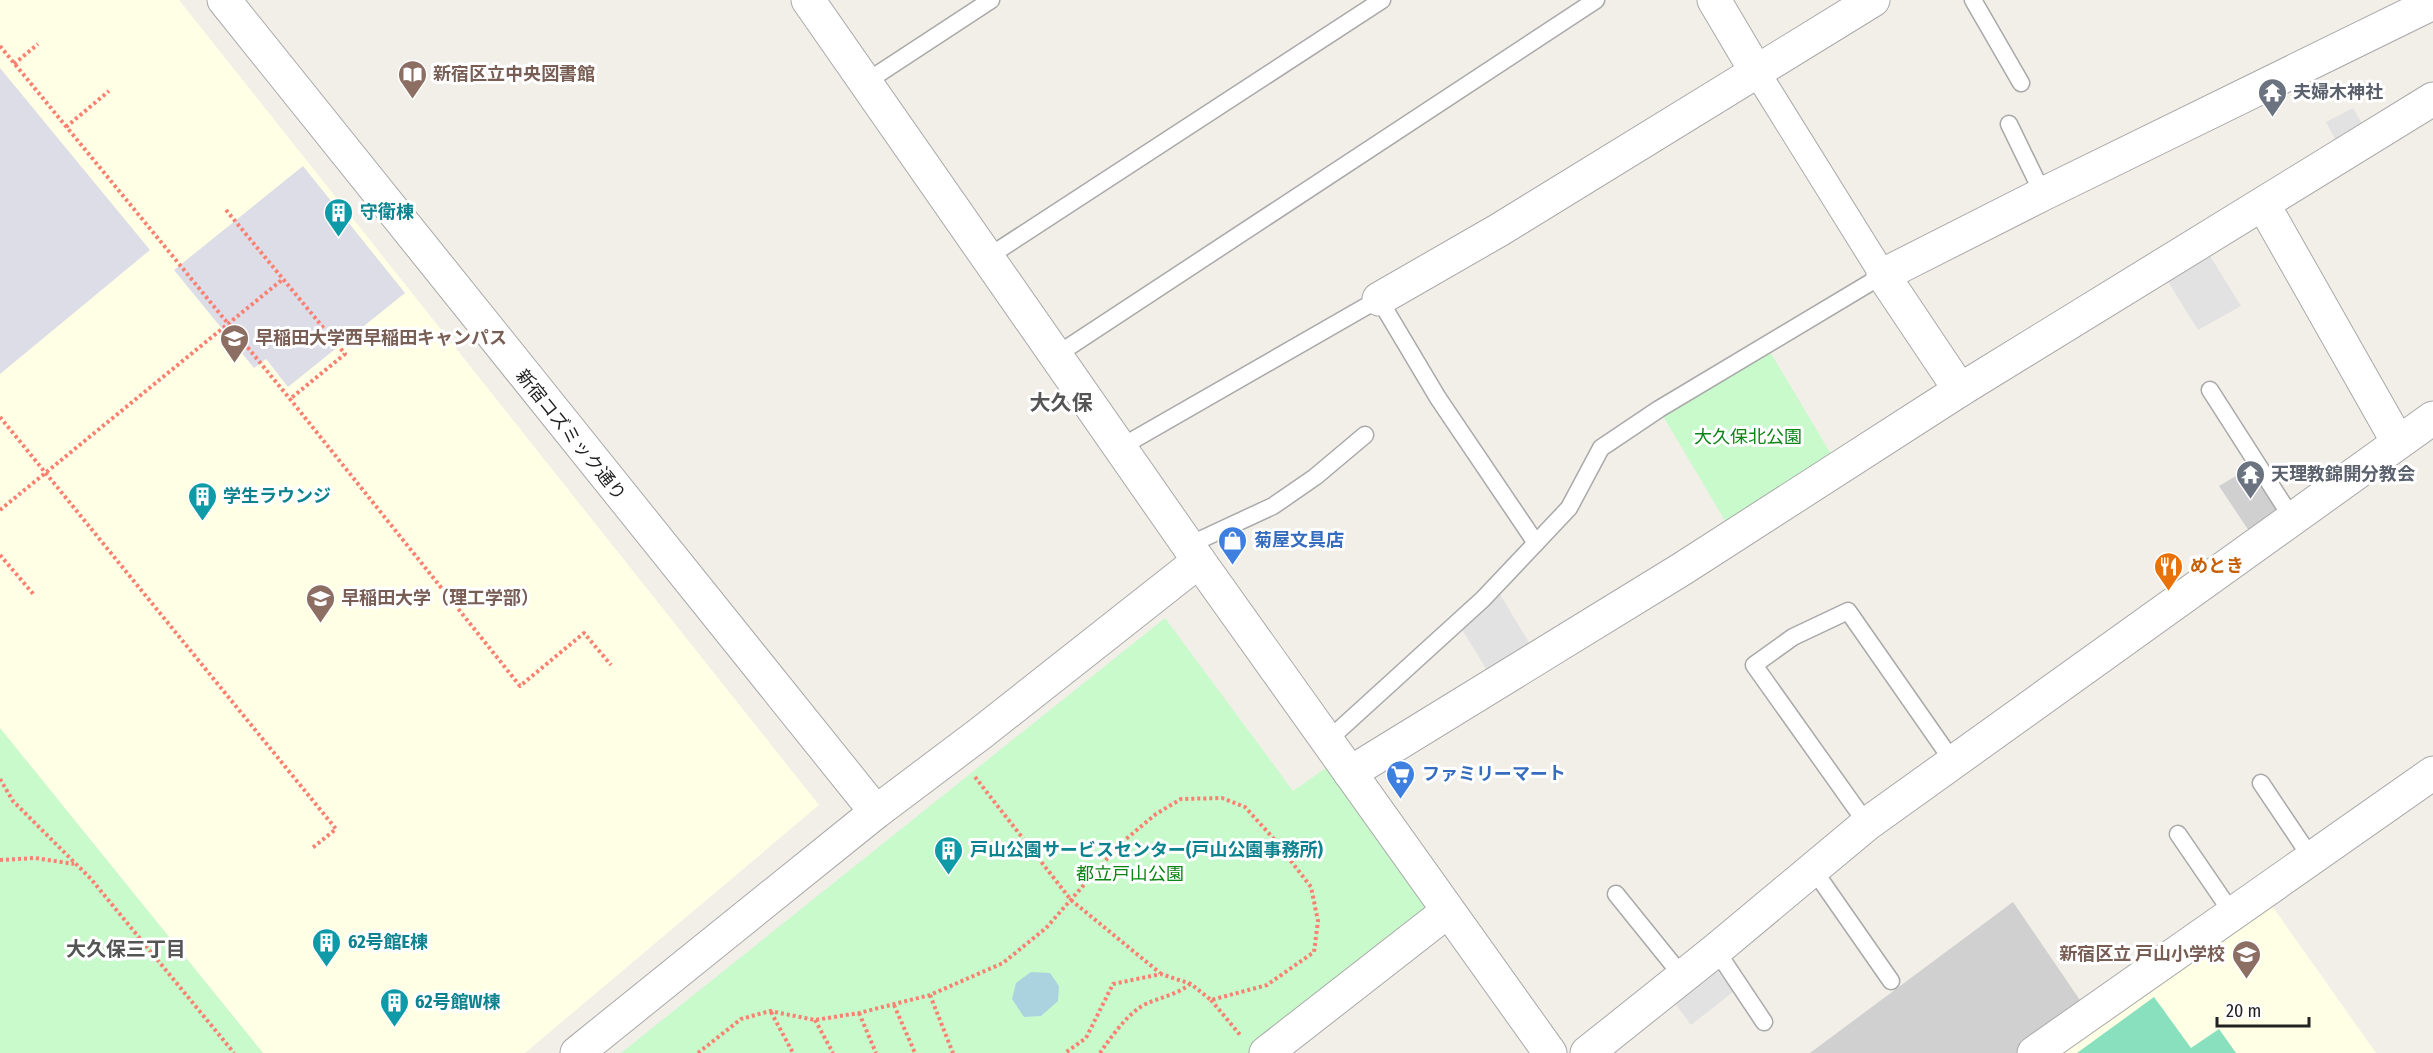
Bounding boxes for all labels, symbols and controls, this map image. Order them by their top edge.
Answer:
library icon: 新宿区立中央図書館 [396,58,428,100]
place label: 新宿区立中央図書館 [433,63,595,85]
temple icon: 夫婦木神社 [2256,76,2288,118]
place label: 夫婦木神社 [2293,81,2383,103]
building icon: 守衛棟 [323,196,355,238]
place label: 守衛棟 [360,201,414,223]
school or university icon: 早稲田大学西早稲田キャンパス [218,322,250,364]
place label: 早稲田大学西早稲田キャンパス [255,327,507,349]
street label: 新宿コズミック通り [511,365,631,505]
district label: 大久保 [1030,390,1093,416]
park label: 大久保北公園 [1694,426,1802,448]
temple icon: 天理教錦開分教会 [2234,458,2266,500]
place label: 天理教錦開分教会 [2271,463,2415,485]
building icon: 学生ラウンジ [186,480,218,522]
place label: 学生ラウンジ [223,485,331,507]
shop icon: 菊屋文具店 [1217,524,1249,566]
place label: 菊屋文具店 [1254,529,1344,551]
restaurant icon: めとき [2153,550,2185,592]
place label: めとき [2190,555,2244,577]
school or university icon: 早稲田大学（理工学部） [304,582,336,624]
place label: 早稲田大学（理工学部） [341,587,539,609]
supermarket icon: ファミリーマート [1385,758,1417,800]
place label: ファミリーマート [1422,763,1566,785]
building icon: 戸山公園サービスセンター(戸山公園事務所) [933,834,965,876]
place label: 戸山公園サービスセンター(戸山公園事務所) [970,839,1323,861]
park label: 都立戸山公園 [1076,863,1184,885]
building icon: 62号館E棟 [311,926,343,968]
place label: 62号館E棟 [348,931,428,953]
district label: 大久保三丁目 [66,937,186,961]
school or university icon: 新宿区立 戸山小学校 [2230,938,2262,980]
place label: 新宿区立 戸山小学校 [2059,943,2225,965]
building icon: 62号館W棟 [378,986,410,1028]
scale bar [2217,990,2308,1028]
place label: 62号館W棟 [415,991,500,1013]
text: 20 m [2226,1000,2261,1022]

